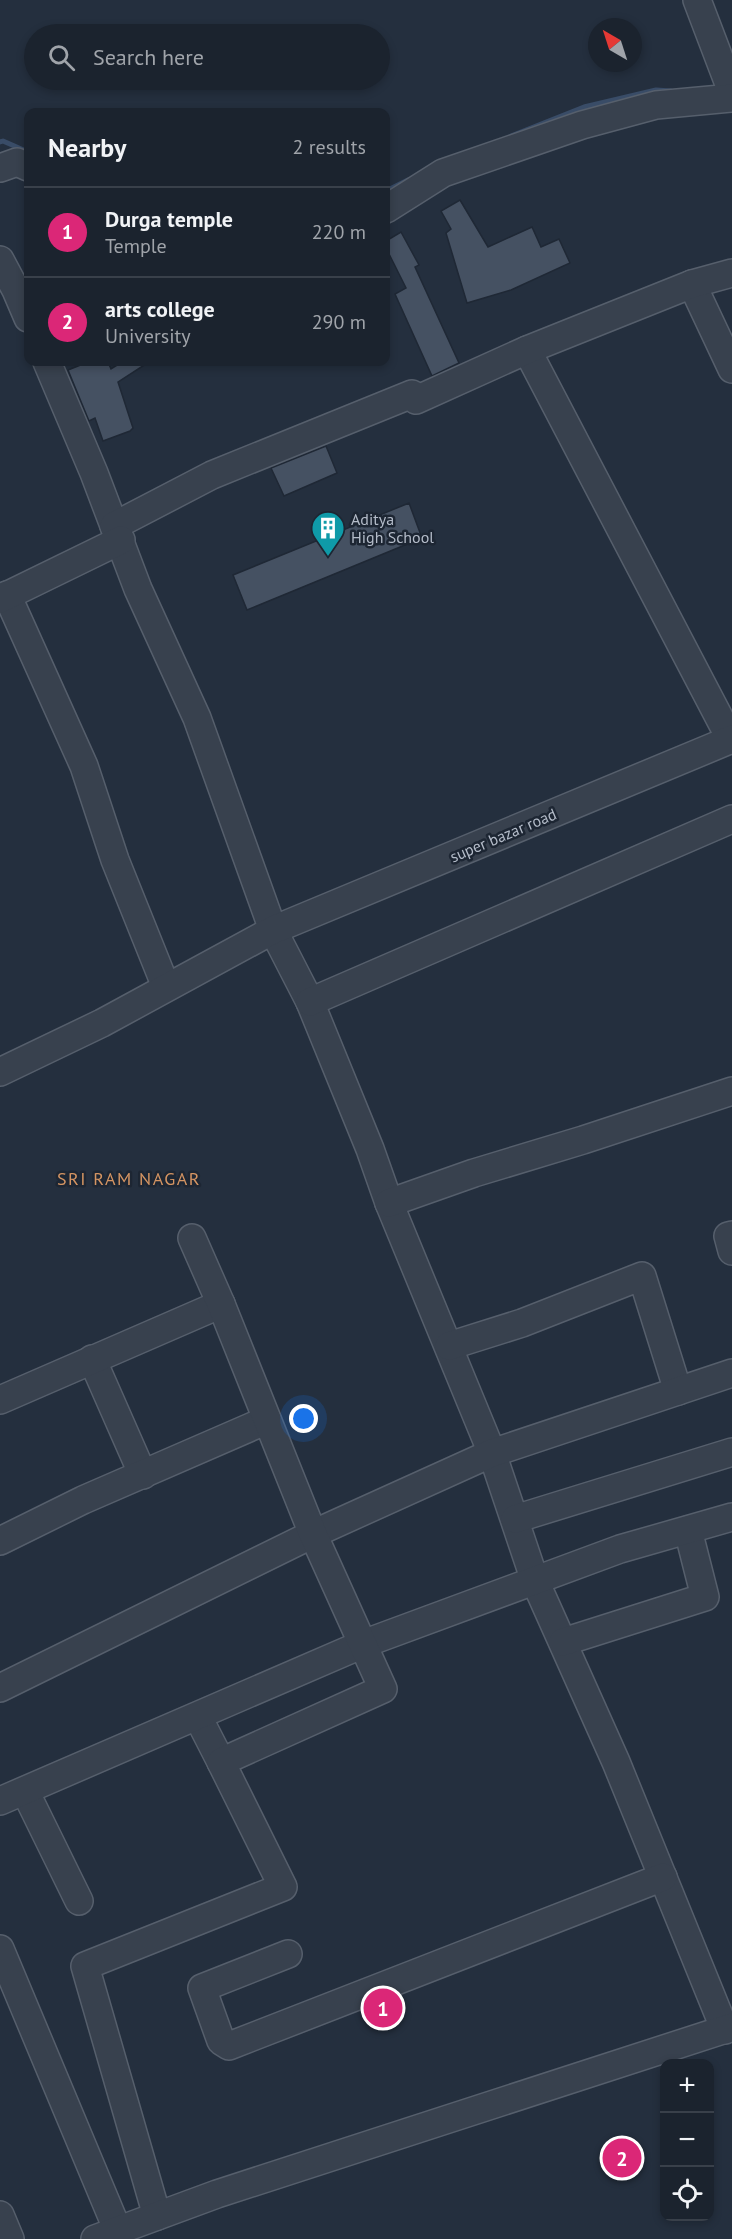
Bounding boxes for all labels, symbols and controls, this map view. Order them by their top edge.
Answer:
north arrow [588,18,642,72]
search box [24,24,390,90]
icon: search [45,41,78,74]
text: Search here [93,43,204,71]
text: Nearby [48,131,126,164]
text: 2 results [293,134,366,160]
text: Durga temple [105,205,233,233]
text: 1 [62,219,73,245]
text: 220 m [312,219,366,245]
text: Temple [105,233,167,259]
text: arts college [105,295,215,323]
text: 2 [62,309,73,335]
text: 290 m [312,309,366,335]
text: University [105,323,191,349]
place label: Aditya High School [351,509,434,547]
building icon: Aditya High School [310,510,346,557]
street label: super bazar road [447,804,559,866]
district label: SRI RAM NAGAR [57,1167,201,1190]
your location [289,1404,318,1433]
pin: 1 [364,1986,403,2030]
map controls [660,2059,714,2221]
button: + [660,2059,714,2113]
button: − [660,2113,714,2167]
pin: 2 [602,2136,642,2180]
button: locate [660,2167,714,2221]

